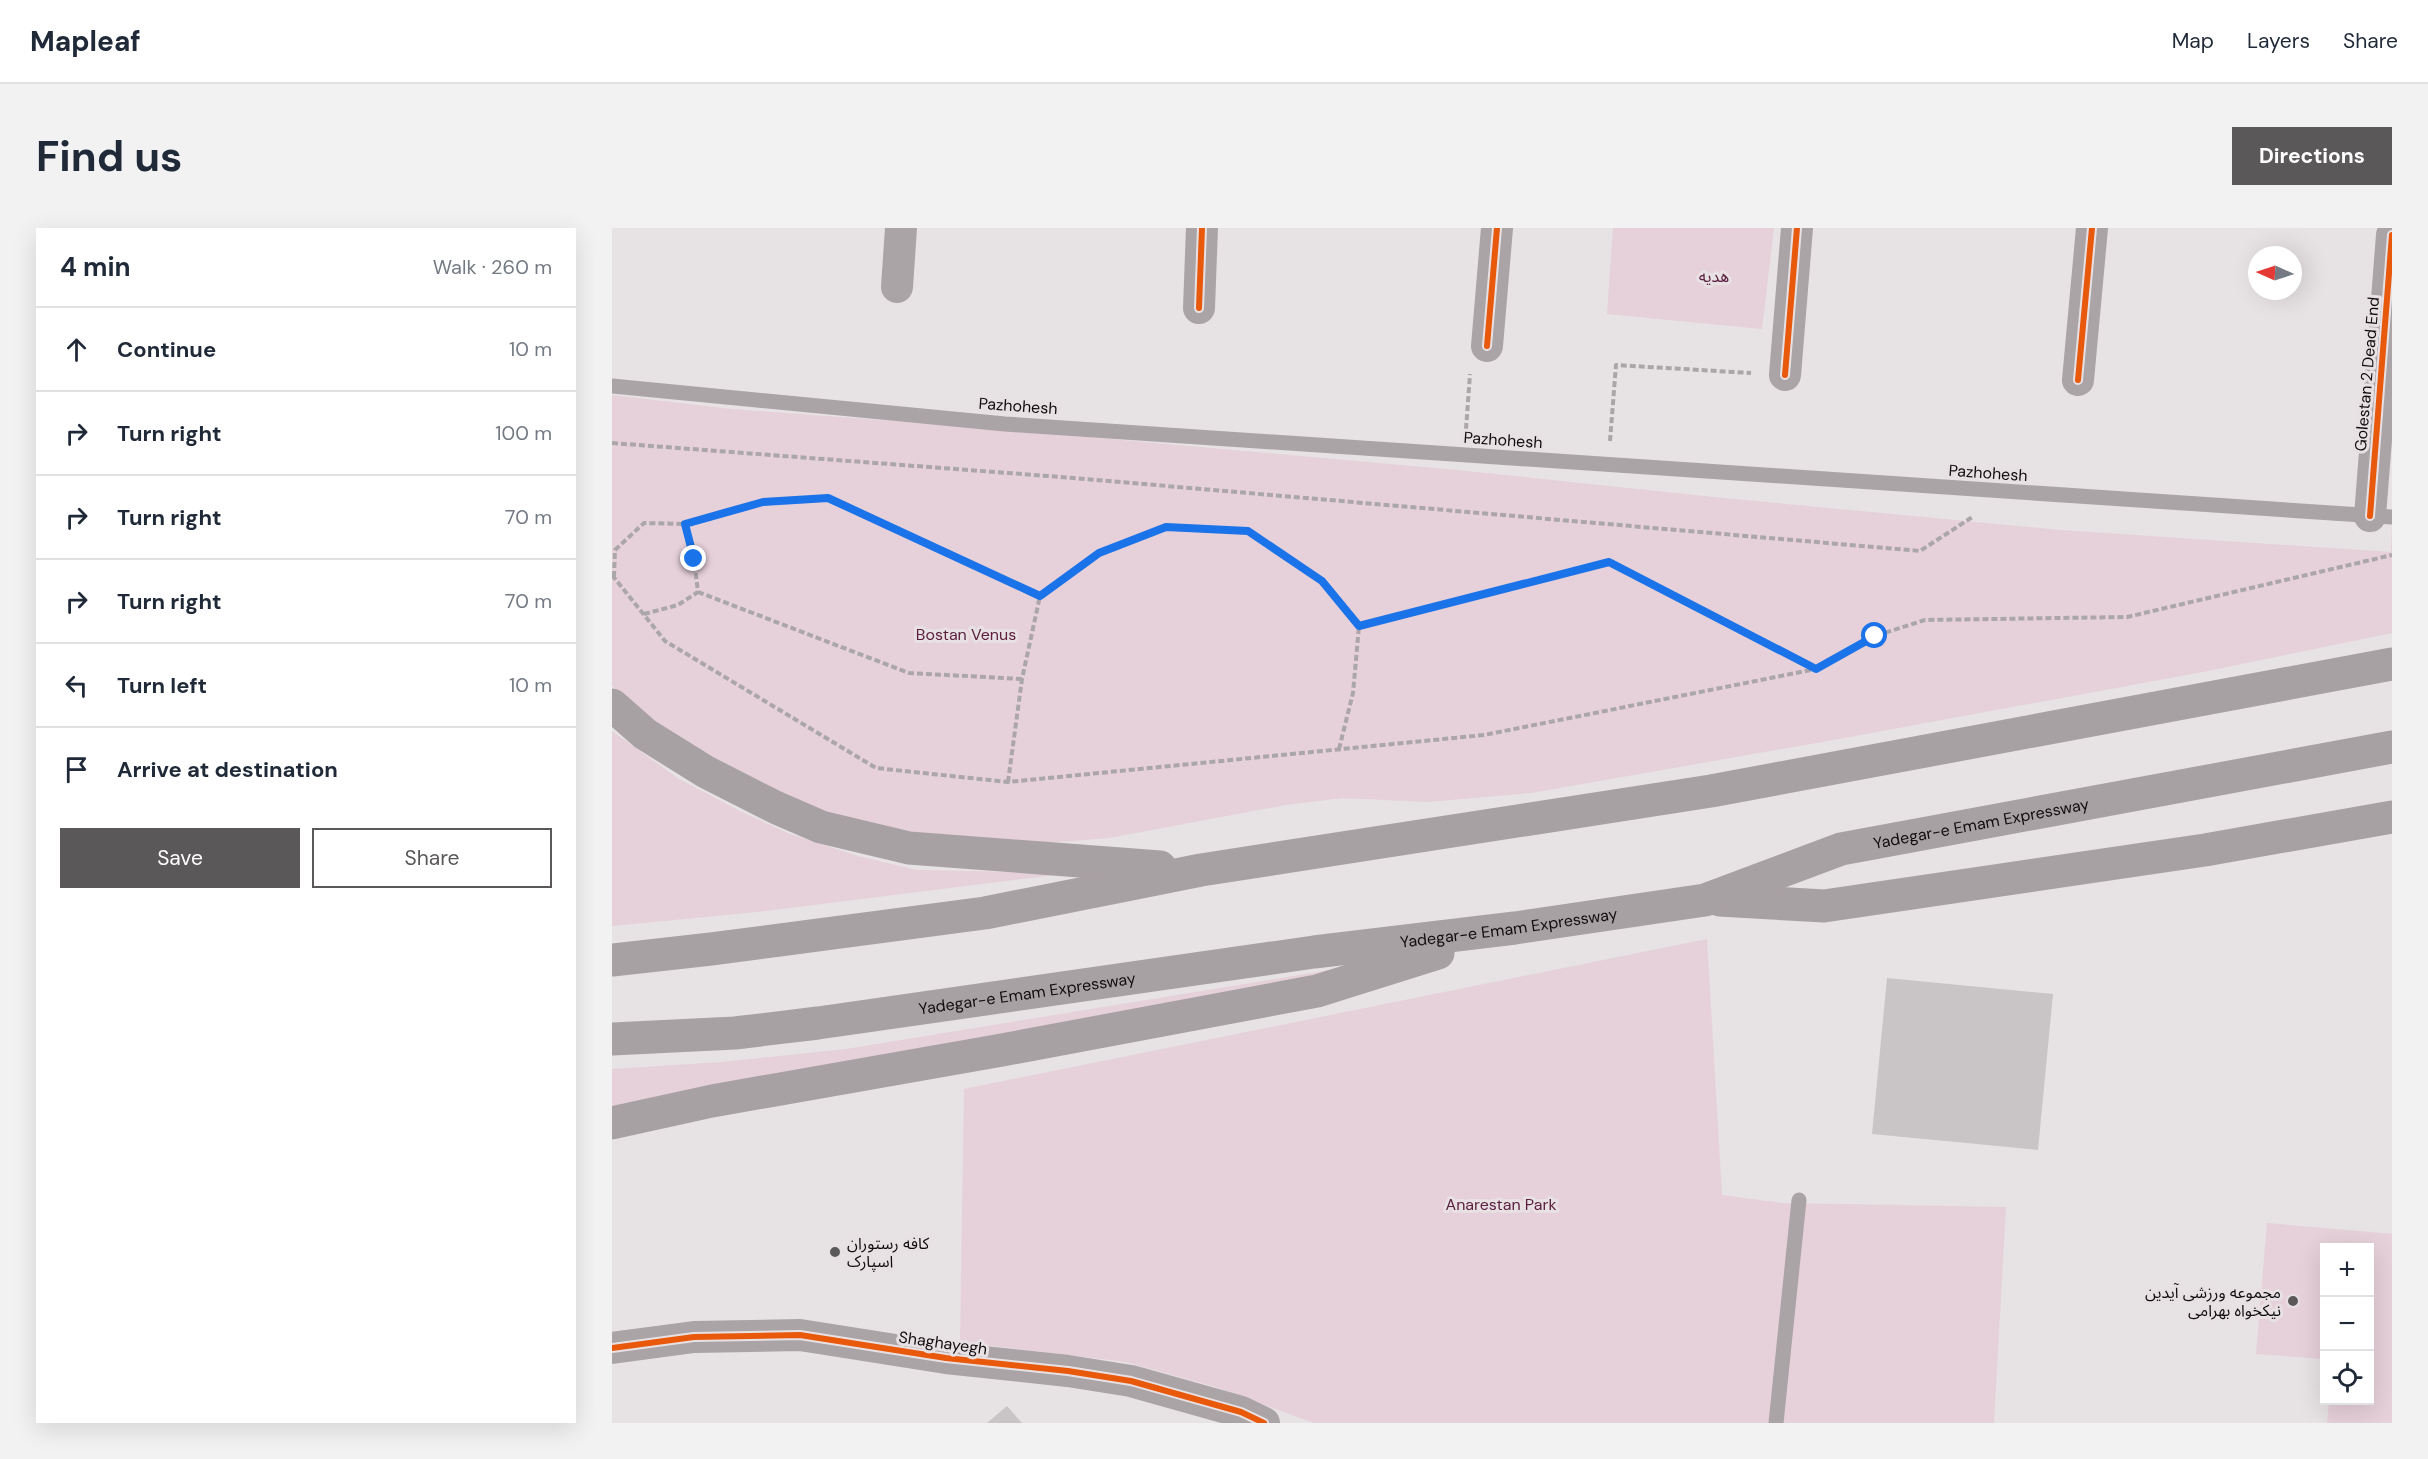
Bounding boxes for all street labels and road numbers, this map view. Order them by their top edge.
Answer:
street label: Golestan 2 Dead End [2350,296,2384,452]
street label: Pazhohesh [978,393,1058,419]
street label: Pazhohesh [1463,427,1543,453]
street label: Pazhohesh [1948,460,2028,486]
street label: Yadegar-e Emam Expressway [1872,793,2091,853]
street label: Yadegar-e Emam Expressway [1399,903,1619,952]
street label: Yadegar-e Emam Expressway [917,967,1137,1019]
street label: Shaghayegh [897,1326,989,1360]

